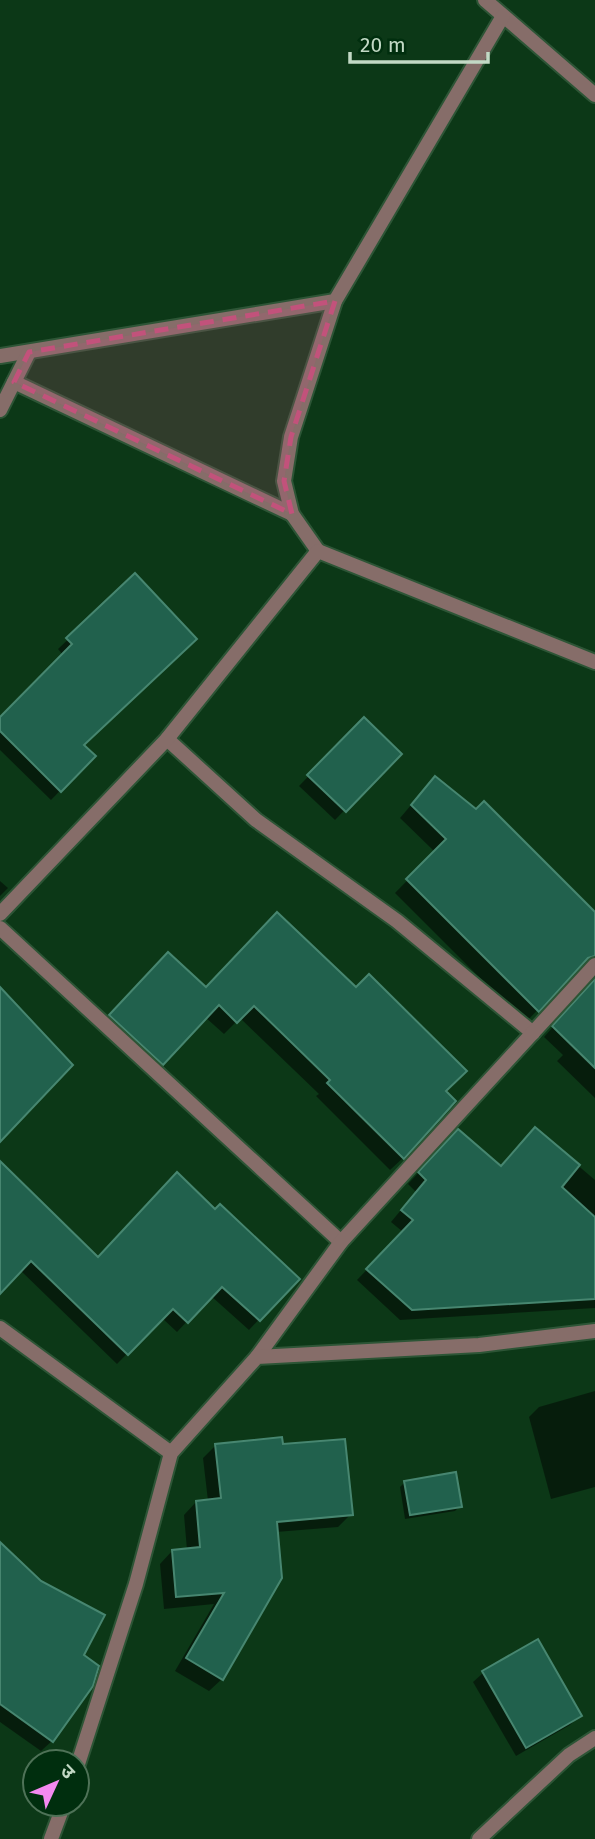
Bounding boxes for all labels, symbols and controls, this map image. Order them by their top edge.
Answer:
scale bar [350,21,488,65]
text: 20 m [360,32,406,58]
north arrow [21,1748,91,1818]
text: उ [56,1760,81,1784]

